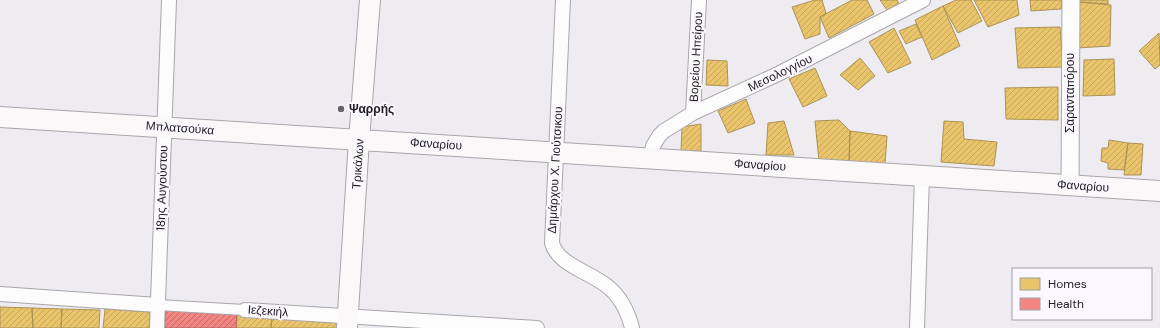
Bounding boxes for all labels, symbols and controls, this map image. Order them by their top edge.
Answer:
street label: Βορείου Ηπείρου [686,11,706,103]
street label: Μεσολογγίου [745,51,815,95]
street label: Σαρανταπόρου [1062,53,1078,133]
place label: Ψαρρής [349,101,394,117]
marker: Ψαρρής [336,104,346,114]
street label: Δημάρχου Χ. Γιούτσικου [544,106,566,234]
street label: Μπλατσούκα [145,118,215,138]
street label: Φαναρίου [409,134,463,154]
street label: Τρικάλων [348,138,368,190]
street label: 18ης Αυγούστου [153,145,171,231]
street label: Φαναρίου [733,155,787,175]
street label: Φαναρίου [1056,176,1110,196]
legend [1012,268,1152,320]
text: Homes [1048,276,1087,292]
text: Health [1048,296,1084,312]
street label: Ιεζεκιήλ [247,302,289,320]

